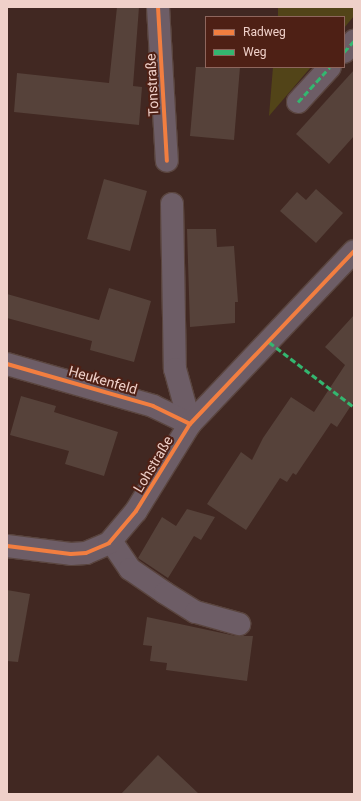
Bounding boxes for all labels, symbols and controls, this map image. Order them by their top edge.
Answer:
legend [205,16,345,68]
text: Radweg [243,25,286,39]
text: Weg [243,45,267,59]
street label: Tonstraße [142,53,162,117]
street label: Heukenfeld [67,362,139,398]
street label: Lohstraße [130,433,176,495]

